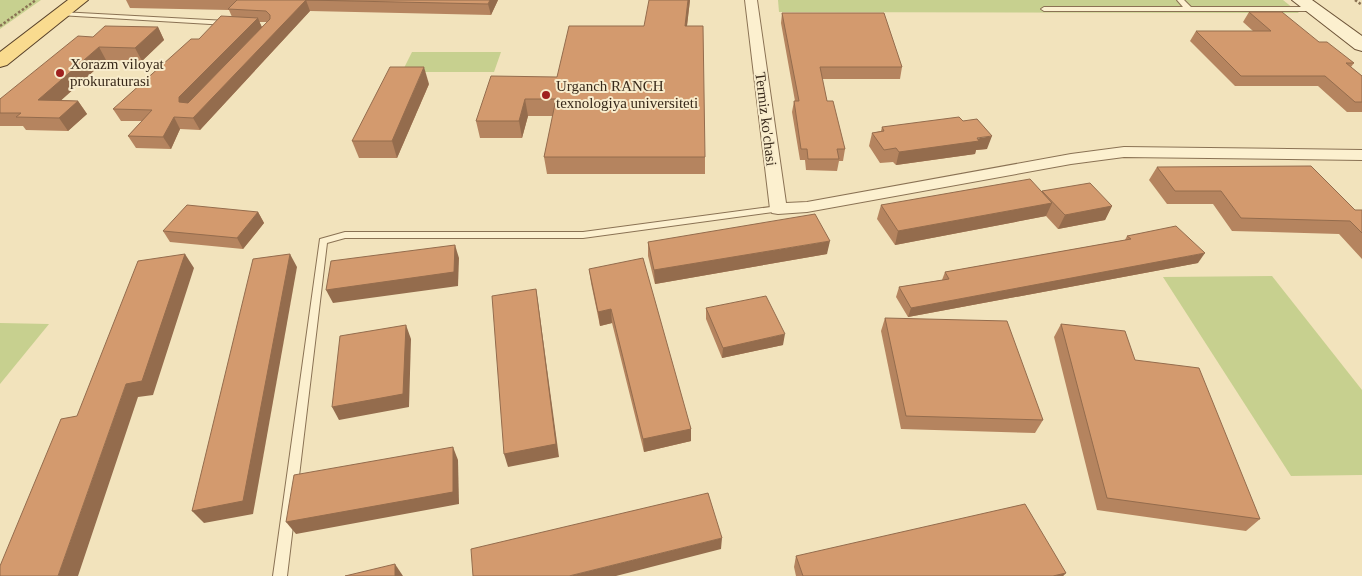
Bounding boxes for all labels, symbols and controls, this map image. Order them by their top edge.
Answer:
place label: Xorazm viloyat prokuraturasi [70,56,165,89]
marker: Xorazm viloyat prokuraturasi [54,67,66,79]
street label: Termiz ko'chasi [752,71,780,167]
place label: Urganch RANCH texnologiya universiteti [556,78,698,111]
marker: Urganch RANCH texnologiya universiteti [540,89,552,101]

